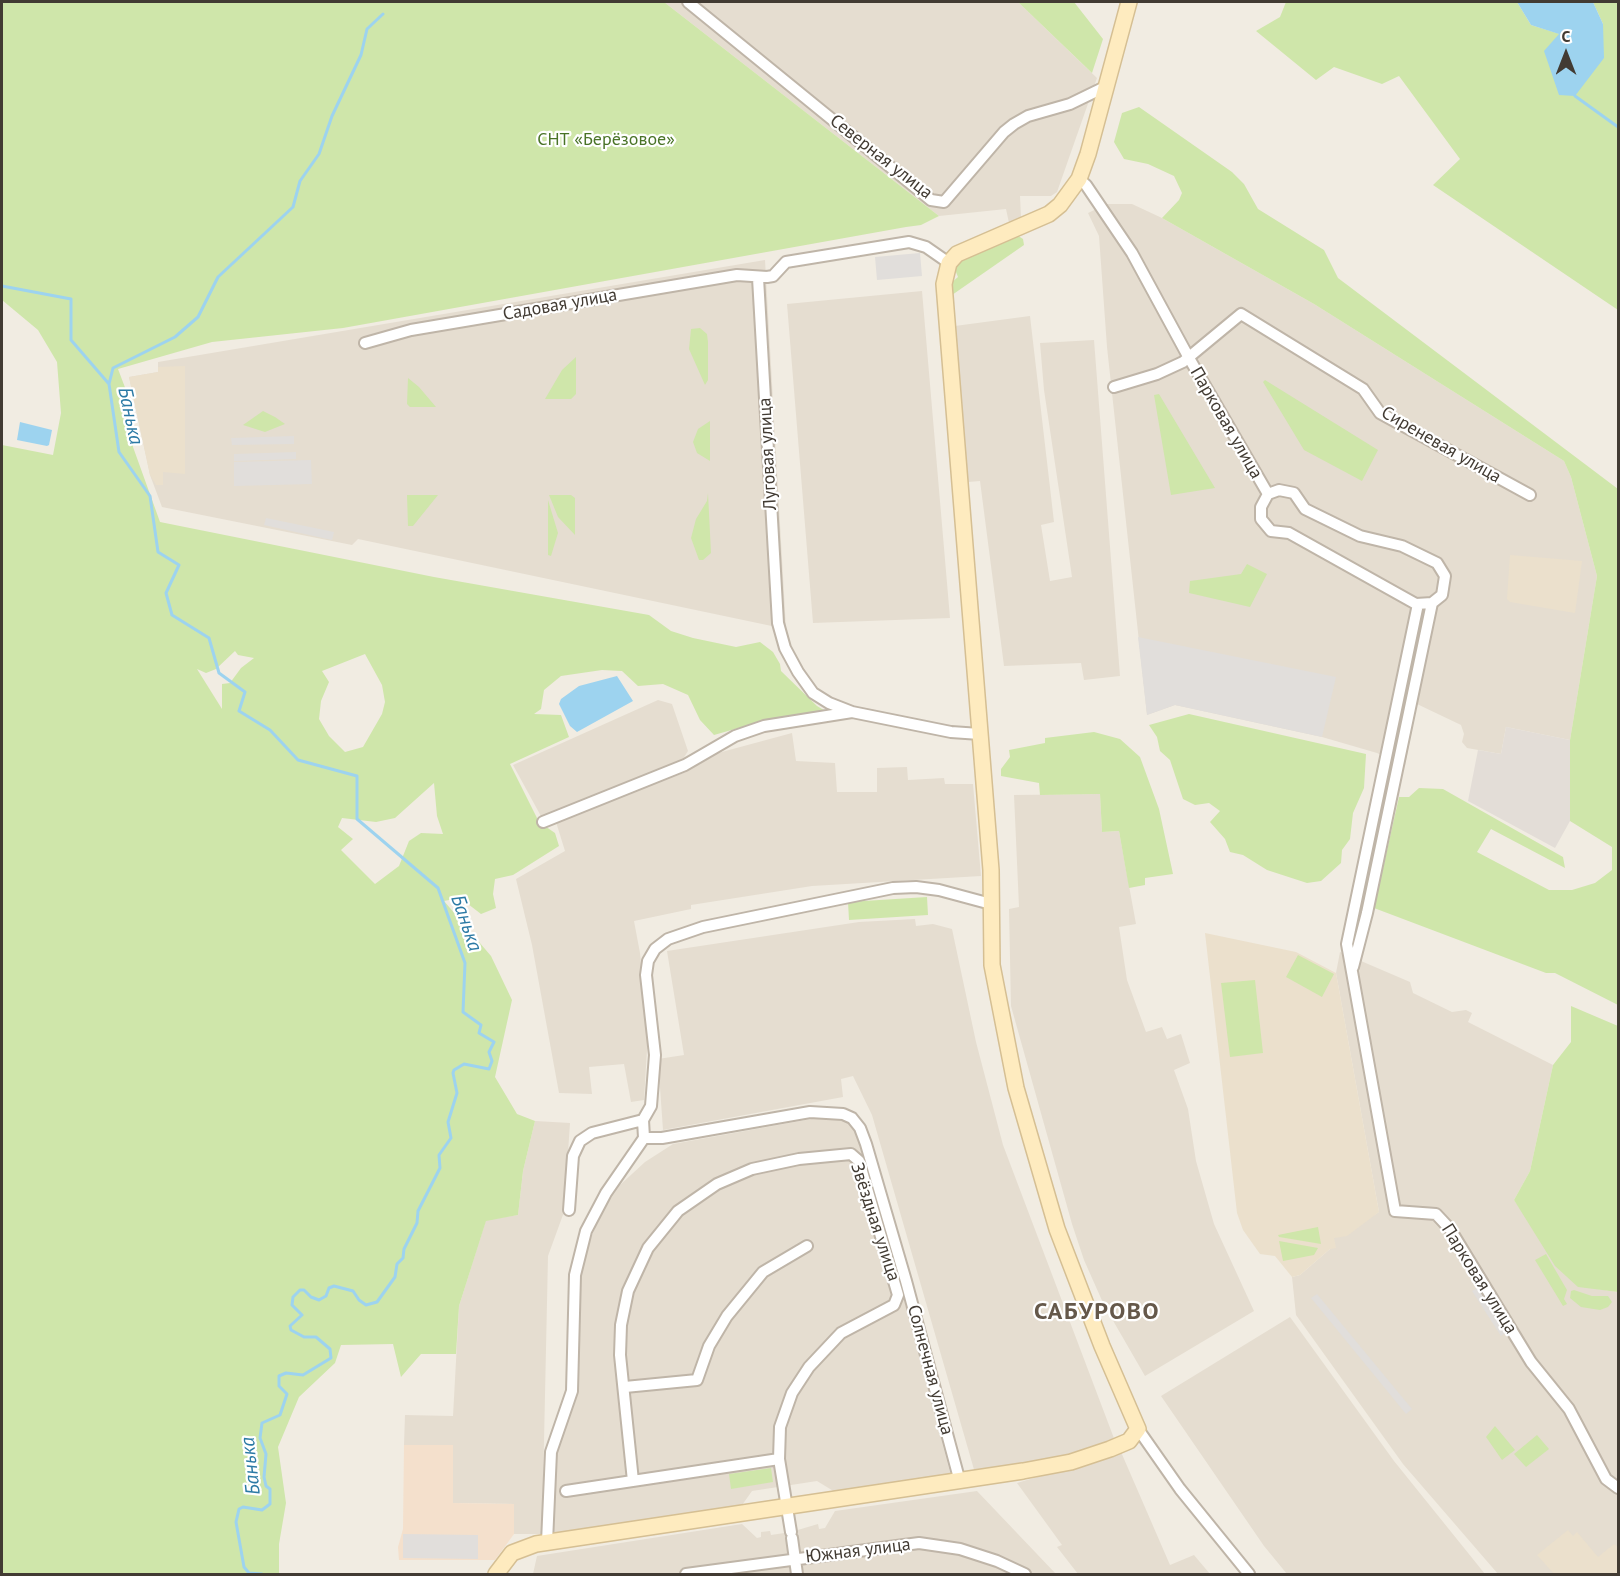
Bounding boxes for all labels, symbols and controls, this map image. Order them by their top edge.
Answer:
north arrow [1536,24,1596,84]
text: С [1562,26,1570,46]
street label: Северная улица [825,110,937,204]
park label: СНТ «Берёзовое» [537,129,675,151]
street label: Садовая улица [501,284,619,326]
street label: Парковая улица [1185,363,1267,483]
water label: Банька [112,385,148,447]
street label: Луговая улица [754,397,782,511]
street label: Сиреневая улица [1377,402,1505,488]
water label: Банька [445,892,487,954]
street label: Звёздная улица [846,1160,904,1284]
street label: Парковая улица [1437,1220,1521,1338]
district label: САБУРОВО [1034,1298,1160,1326]
street label: Солнечная улица [902,1303,958,1437]
water label: Банька [236,1436,266,1496]
street label: Южная улица [804,1534,912,1568]

